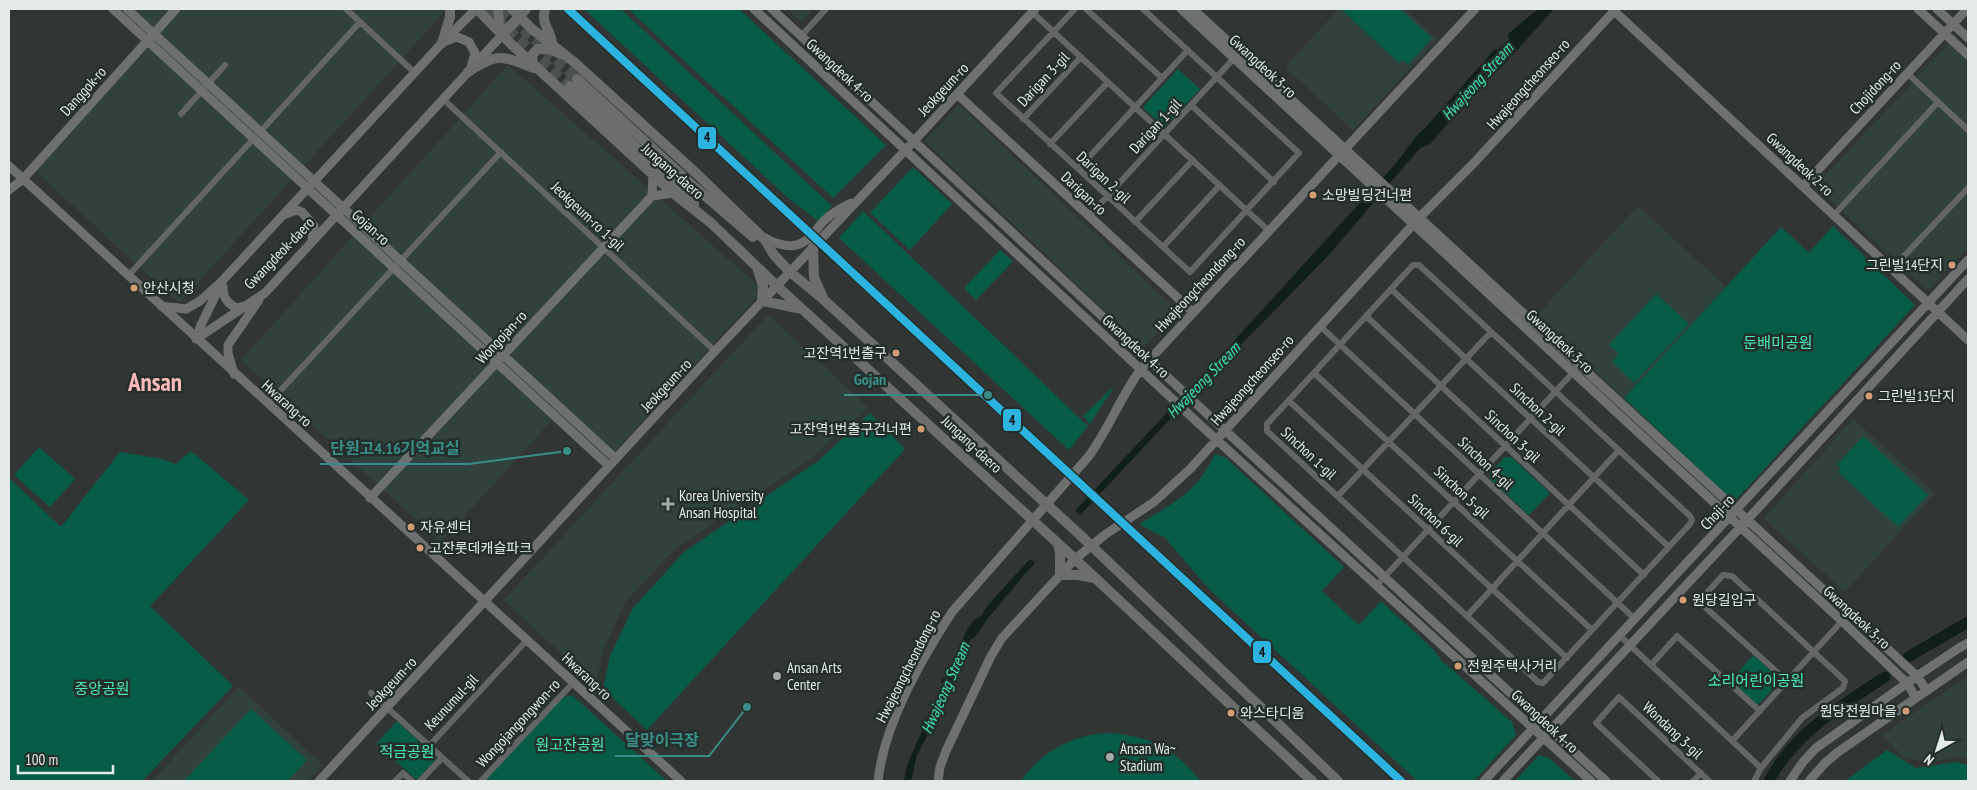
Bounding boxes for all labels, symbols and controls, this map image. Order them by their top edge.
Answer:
street label: Gwangdeok 3-ro [1226,30,1300,102]
street label: Gwangdeok 4-ro [803,34,877,106]
street label: Hwajeongcheonseo-ro [1482,35,1574,133]
water label: Hwajeong Stream [1437,37,1518,124]
street label: Darigan 3-gil [1013,47,1073,110]
street label: Chojidong-ro [1845,56,1905,118]
street label: Jeokgeum-ro [913,58,972,120]
street label: Danggok-ro [56,62,110,120]
street label: Darigan 1-gil [1125,94,1185,157]
line badge: 4 [697,126,717,150]
text: 4 [704,128,711,146]
street label: Gwangdeok 2-ro [1763,128,1837,200]
street label: Jungang-daero [637,138,708,203]
street label: Darigan 2-gil [1073,147,1136,207]
street label: Darigan-ro [1057,167,1111,219]
street label: Jeokgeum-ro 1-gil [547,177,629,255]
place label: 소망빌딩건너편 [1322,186,1412,204]
marker: 소망빌딩건너편 [1308,190,1318,200]
street label: Gojan-ro [348,205,394,249]
street label: Gwangdeok-daero [240,213,318,293]
street label: Hwajeongcheondong-ro [1151,232,1249,336]
place label: 그린빌14단지 [1866,256,1943,274]
marker: 그린빌14단지 [1947,260,1957,270]
place label: 안산시청 [143,279,195,297]
marker: 안산시청 [129,283,139,293]
street label: Gwangdeok 3-ro [1523,305,1597,377]
street label: Wongojan-ro [471,306,531,368]
street label: Gwangdeok 4-ro [1099,310,1173,382]
street label: Hwajeongcheonseo-ro [1206,331,1298,429]
park label: 둔배미공원 [1743,333,1813,352]
water label: Hwajeong Stream [1162,337,1245,422]
place label: 고잔역1번출구 [803,344,887,362]
marker: 고잔역1번출구 [891,348,901,358]
street label: Jeokgeum-ro [636,354,695,416]
callout: Gojan [844,364,896,395]
district label: Ansan [127,366,182,398]
text: Gojan [854,369,886,389]
street label: Hwarang-ro [258,376,316,430]
street label: Sinchon 2-gil [1506,379,1570,440]
place label: 그린빌13단지 [1878,387,1955,405]
marker: 그린빌13단지 [1864,391,1874,401]
street label: Sinchon 3-gil [1481,406,1545,467]
line badge: 4 [1002,408,1022,432]
street label: Jungang-daero [937,410,1006,477]
text: 4 [1009,411,1016,429]
place label: 고잔역1번출구건너편 [790,420,912,438]
street label: Sinchon 1-gil [1277,423,1341,484]
marker: 고잔역1번출구건너편 [916,424,926,434]
callout: 단원고4.16기억교실 [320,433,469,464]
street label: Sinchon 4-gil [1454,433,1518,494]
text: 단원고4.16기억교실 [330,438,460,458]
street label: Sinchon 5-gil [1430,462,1494,523]
place label: Korea University Ansan Hospital [679,486,764,522]
street label: Sinchon 6-gil [1404,490,1468,551]
street label: Choji-ro [1696,490,1738,534]
marker: Korea University Ansan Hospital [661,497,675,511]
place label: 자유센터 [420,518,472,536]
marker: 자유센터 [406,522,416,532]
place label: 고잔롯데캐슬파크 [429,539,532,557]
marker: 고잔롯데캐슬파크 [415,543,425,553]
street label: Gwangdeok 3-ro [1820,581,1894,653]
place label: 원당길입구 [1692,591,1757,609]
marker: 원당길입구 [1678,595,1688,605]
street label: Hwajeongcheondong-ro [871,607,945,725]
water label: Hwajeong Stream [916,638,975,737]
line badge: 4 [1252,640,1272,664]
text: 4 [1259,643,1266,661]
street label: Hwarang-ro [558,648,616,704]
street label: Jeokgeum-ro [361,652,420,714]
place label: 전원주택사거리 [1467,657,1557,675]
place label: Ansan Arts Center [787,658,842,694]
marker: 전원주택사거리 [1453,661,1463,671]
street label: Keunumul-gil [420,670,482,734]
marker: Ansan Arts Center [771,670,783,682]
park label: 소리어린이공원 [1708,671,1804,690]
street label: Wongojangongwon-ro [472,675,564,771]
park label: 중앙공원 [74,679,130,698]
street label: Gwangdeok 4-ro [1508,685,1582,757]
street label: Wondang 3-gil [1639,697,1708,763]
place label: 원당전원마을 [1820,702,1897,720]
place label: 와스타디움 [1240,704,1305,722]
marker: 원당전원마을 [1901,706,1911,716]
marker: 와스타디움 [1226,708,1236,718]
callout: 달맞이극장 [615,725,709,756]
north arrow [1912,725,1962,775]
text: 달맞이극장 [625,730,699,750]
park label: 원고잔공원 [535,735,605,754]
place label: Ansan Wa~ Stadium [1120,739,1176,775]
scale bar [18,742,112,774]
park label: 적금공원 [379,742,435,761]
text: 100 m [25,750,58,769]
marker: Ansan Wa~ Stadium [1104,751,1116,763]
text: N [1920,751,1937,769]

